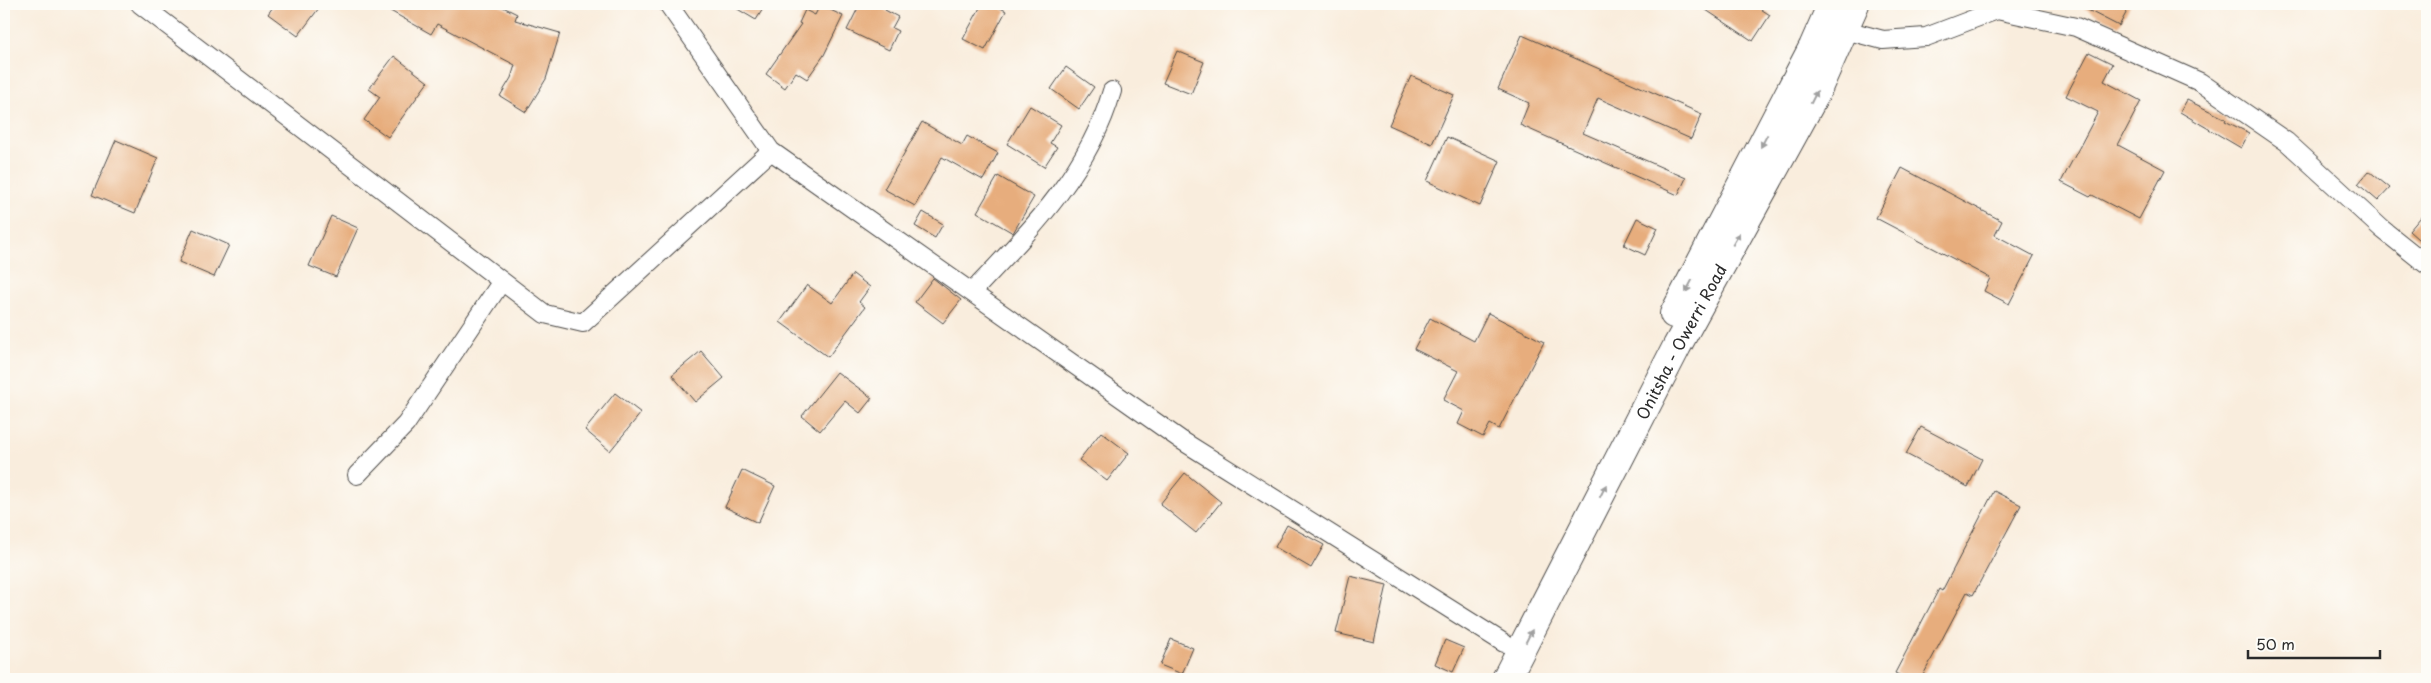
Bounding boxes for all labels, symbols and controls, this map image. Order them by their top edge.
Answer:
one-way arrow [1810,90,1818,104]
one-way arrow [1760,134,1768,149]
one-way arrow [1732,232,1740,247]
street label: Onitsha - Owerri Road [1629,259,1732,423]
one-way arrow [1685,278,1693,293]
one-way arrow [1599,484,1607,499]
scale bar [2248,628,2381,660]
one-way arrow [1525,629,1533,643]
text: 50 m [2256,632,2295,655]

